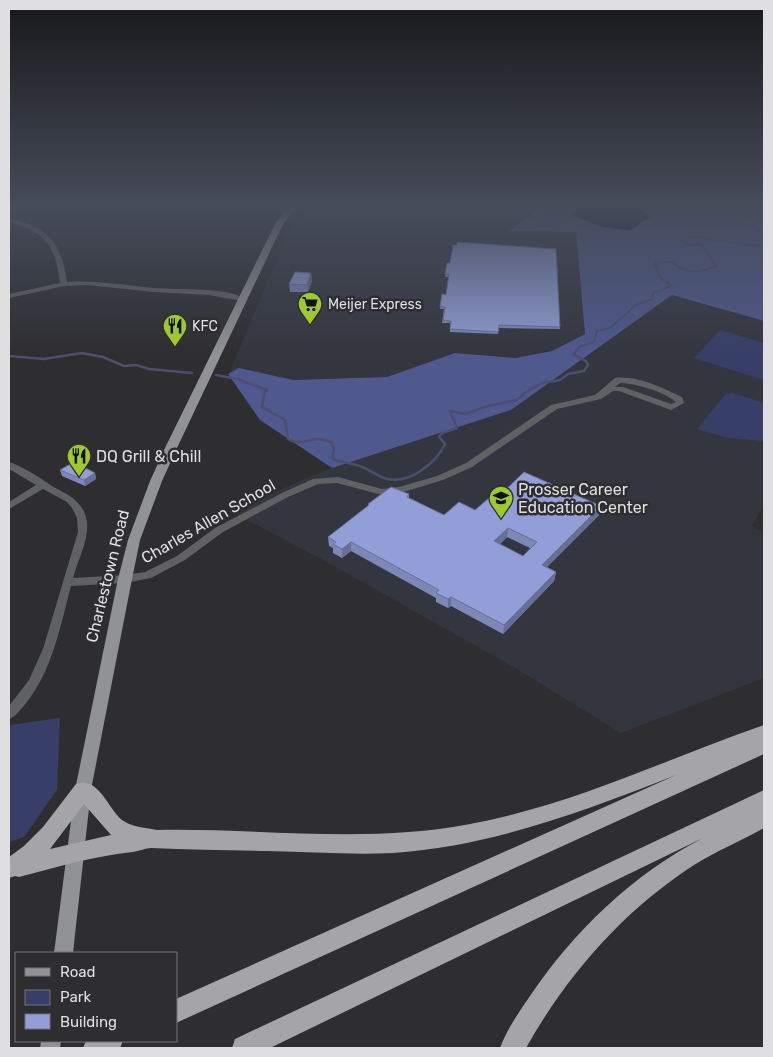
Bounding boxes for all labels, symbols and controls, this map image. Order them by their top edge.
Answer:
supermarket icon: Meijer Express [297,291,323,325]
place label: Meijer Express [328,296,422,313]
restaurant icon: KFC [162,313,188,347]
place label: KFC [192,318,218,335]
restaurant icon: DQ Grill & Chill [66,443,92,477]
place label: DQ Grill & Chill [96,447,201,466]
street label: Charles Allen School [138,475,279,568]
place label: Prosser Career Education Center [518,480,648,517]
school or university icon: Prosser Career Education Center [488,485,514,519]
street label: Charlestown Road [82,508,133,644]
legend [15,952,178,1042]
text: Road [60,963,96,981]
text: Park [60,988,91,1006]
text: Building [60,1013,117,1031]

